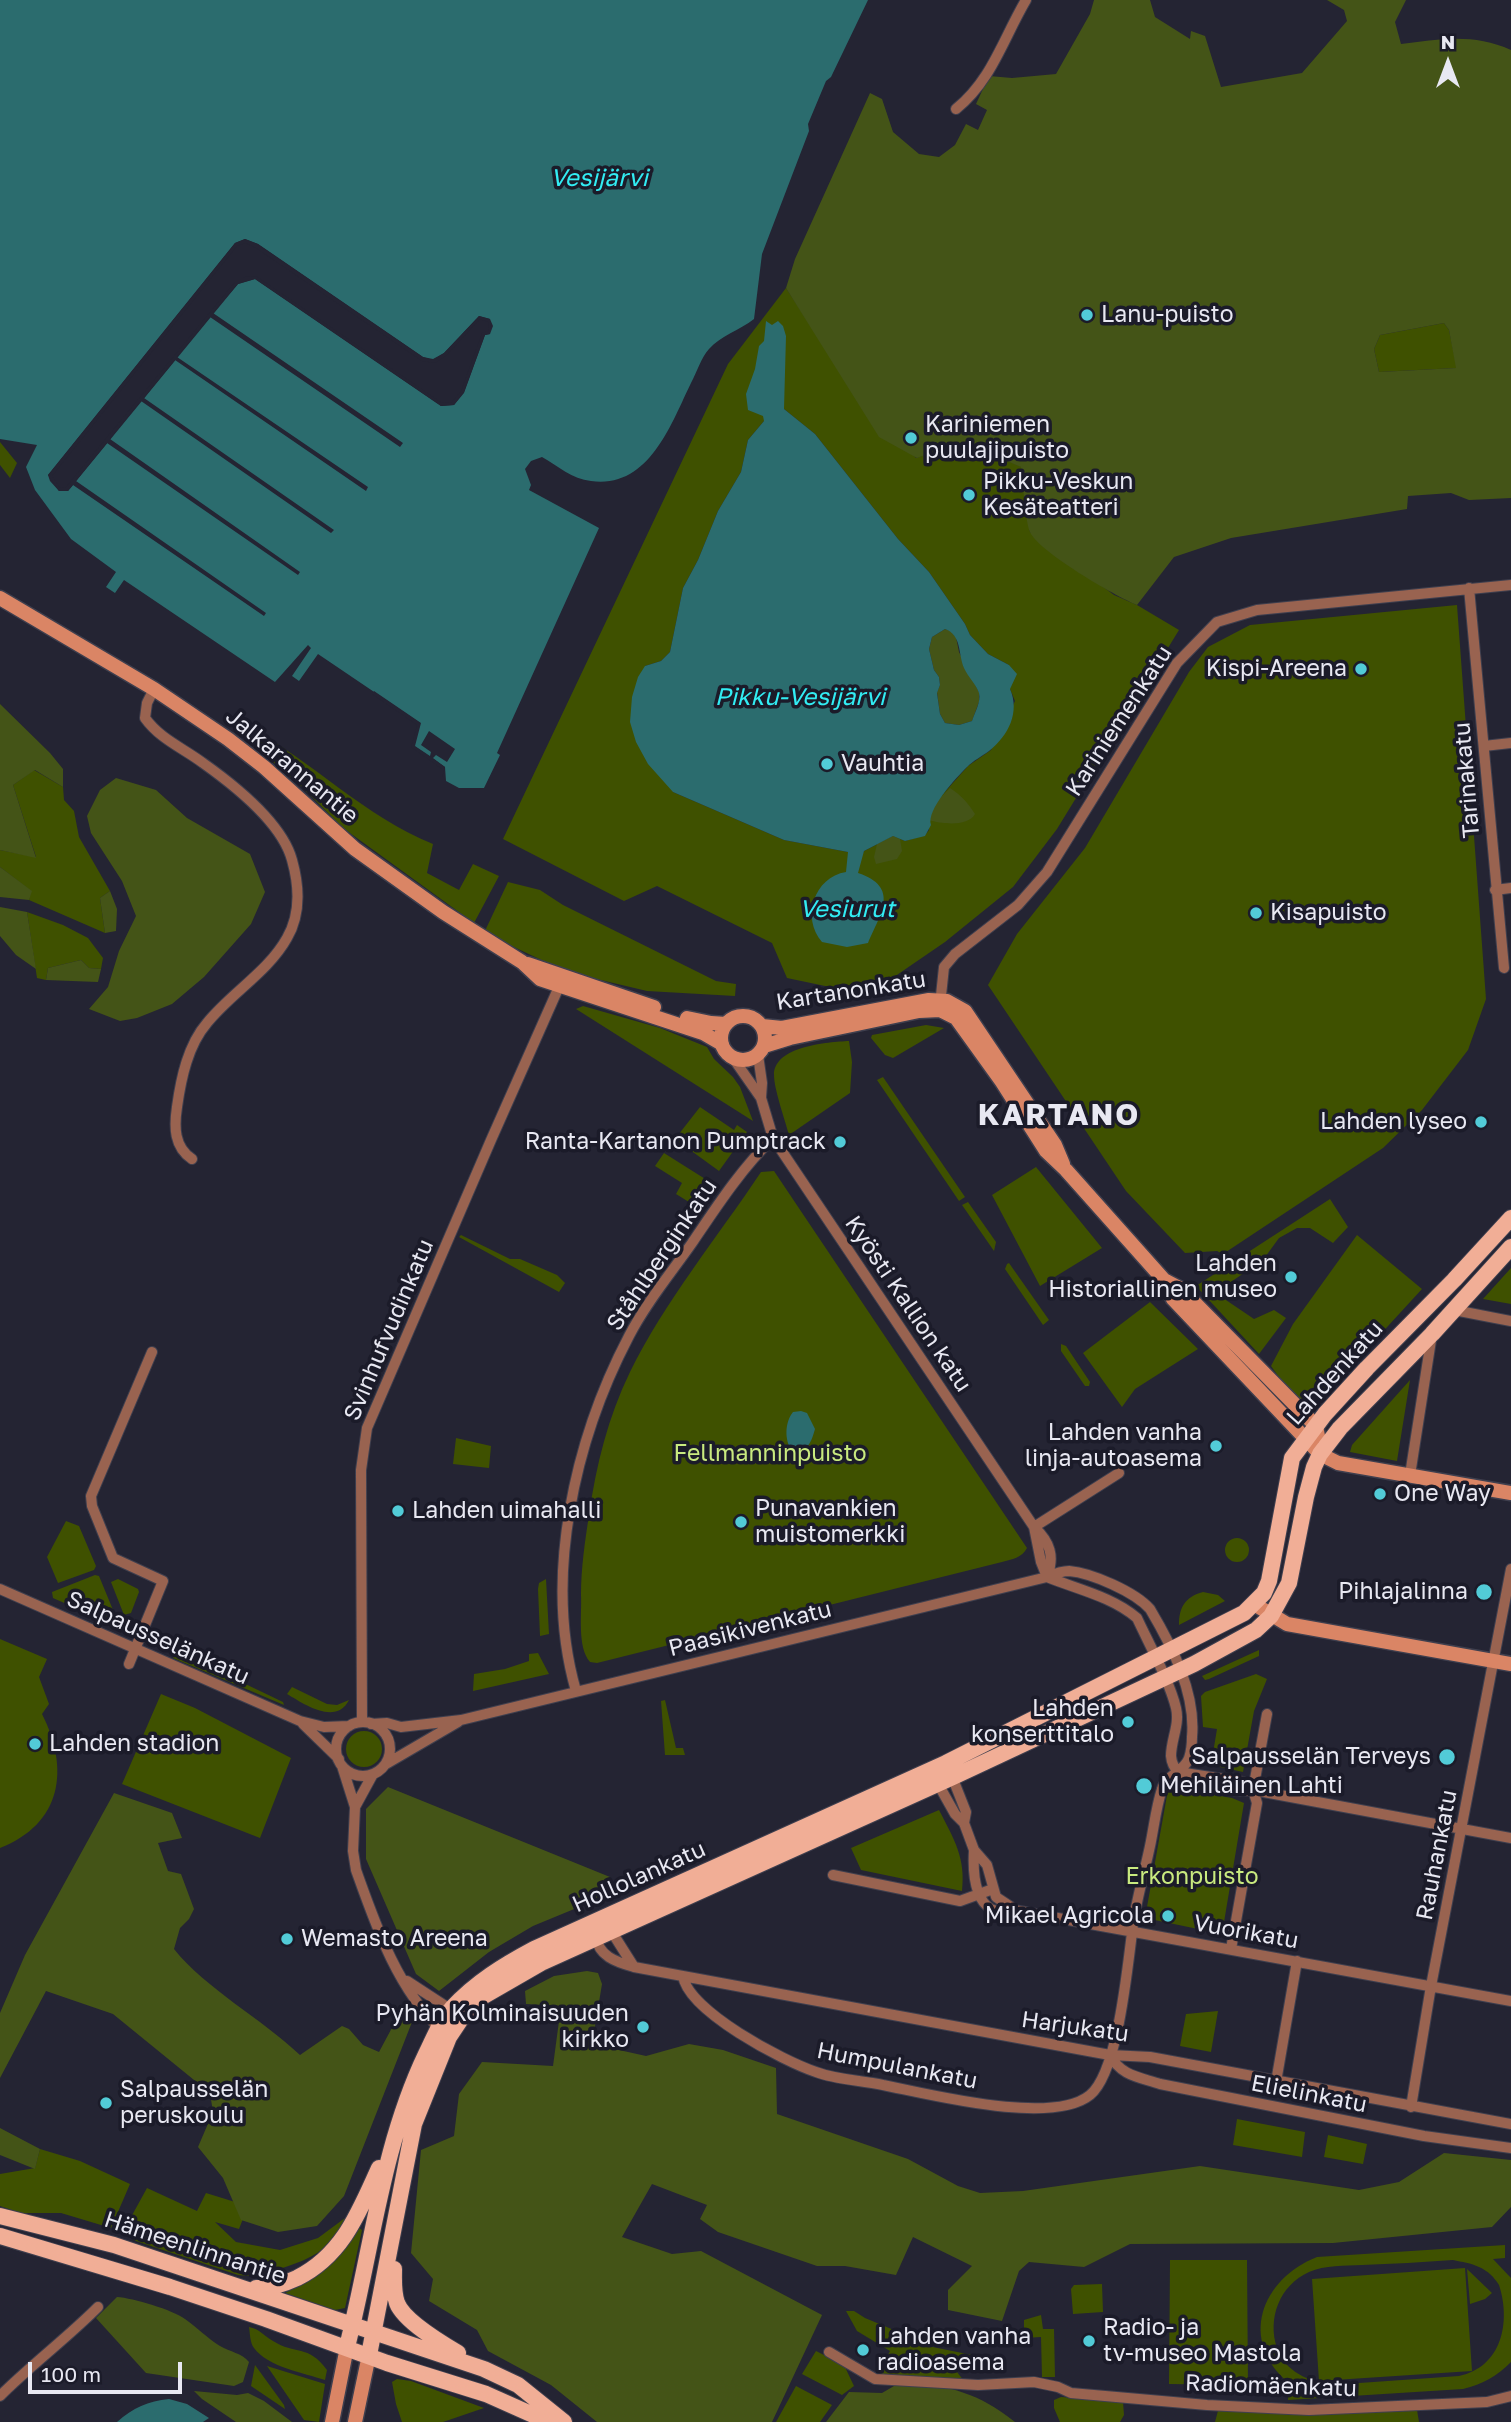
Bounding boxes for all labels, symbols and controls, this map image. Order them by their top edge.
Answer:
north arrow [1413,28,1483,98]
text: N [1441,30,1455,53]
water label: Vesijärvi [550,164,648,192]
place label: Lanu-puisto [1101,301,1234,329]
marker: Lanu-puisto [1079,307,1095,323]
place label: Kariniemen puulajipuisto [925,411,1069,465]
marker: Kariniemen puulajipuisto [903,430,919,446]
place label: Pikku-Veskun Kesäteatteri [983,468,1133,522]
marker: Pikku-Veskun Kesäteatteri [961,487,977,503]
street label: Kariniemenkatu [1060,641,1178,801]
place label: Kispi-Areena [1206,655,1347,683]
marker: Kispi-Areena [1353,661,1369,677]
water label: Pikku-Vesijärvi [715,683,885,711]
street label: Jalkarannantie [220,703,364,829]
street label: Tarinakatu [1448,721,1486,839]
place label: Vauhtia [841,750,924,778]
marker: Vauhtia [819,756,835,772]
water label: Vesiurut [799,895,895,923]
place label: Kisapuisto [1270,899,1387,927]
marker: Kisapuisto [1248,905,1264,921]
street label: Kartanonkatu [774,966,928,1016]
district label: KARTANO [979,1097,1139,1133]
place label: Lahden lyseo [1320,1108,1467,1136]
marker: Lahden lyseo [1473,1114,1489,1130]
place label: Ranta-Kartanon Pumptrack [525,1128,826,1156]
marker: Ranta-Kartanon Pumptrack [832,1134,848,1150]
street label: Ståhlberginkatu [601,1174,723,1336]
street label: Kyösti Kallion katu [839,1211,977,1397]
street label: Svinhufvudinkatu [338,1235,440,1425]
place label: Lahden Historiallinen museo [1048,1250,1277,1304]
marker: Lahden Historiallinen museo [1283,1269,1299,1285]
street label: Lahdenkatu [1281,1315,1389,1431]
place label: Lahden vanha linja-autoasema [1025,1419,1202,1473]
marker: Lahden vanha linja-autoasema [1208,1438,1224,1454]
park label: Fellmanninpuisto [674,1440,866,1468]
place label: One Way [1394,1480,1491,1508]
marker: One Way [1372,1486,1388,1502]
place label: Punavankien muistomerkki [755,1495,905,1549]
place label: Lahden uimahalli [412,1497,601,1525]
marker: Lahden uimahalli [390,1503,406,1519]
marker: Punavankien muistomerkki [733,1514,749,1530]
place label: Pihlajalinna [1338,1578,1468,1606]
marker: Pihlajalinna [1474,1582,1494,1602]
street label: Salpausselänkatu [62,1585,254,1691]
street label: Paasikivenkatu [666,1595,834,1663]
place label: Lahden konserttitalo [971,1695,1114,1749]
marker: Lahden konserttitalo [1120,1714,1136,1730]
place label: Lahden stadion [49,1730,219,1758]
marker: Lahden stadion [27,1736,43,1752]
place label: Salpausselän Terveys [1191,1743,1431,1771]
marker: Salpausselän Terveys [1437,1747,1457,1767]
place label: Mehiläinen Lahti [1160,1772,1343,1800]
marker: Mehiläinen Lahti [1134,1776,1154,1796]
street label: Rauhankatu [1411,1787,1463,1923]
street label: Hollolankatu [568,1835,710,1919]
park label: Erkonpuisto [1126,1863,1258,1891]
place label: Mikael Agricola [985,1902,1154,1930]
marker: Mikael Agricola [1160,1908,1176,1924]
street label: Vuorikatu [1191,1909,1301,1955]
place label: Wemasto Areena [301,1925,488,1953]
marker: Wemasto Areena [279,1931,295,1947]
place label: Pyhän Kolminaisuuden kirkko [376,2000,629,2054]
street label: Harjukatu [1020,2006,1130,2048]
marker: Pyhän Kolminaisuuden kirkko [635,2019,651,2035]
street label: Humpulankatu [814,2037,980,2095]
street label: Elielinkatu [1249,2069,1369,2119]
place label: Salpausselän peruskoulu [120,2076,268,2130]
marker: Salpausselän peruskoulu [98,2095,114,2111]
street label: Hämeenlinnantie [101,2206,289,2290]
place label: Radio- ja tv-museo Mastola [1103,2314,1301,2368]
place label: Lahden vanha radioasema [877,2323,1031,2377]
marker: Radio- ja tv-museo Mastola [1081,2333,1097,2349]
marker: Lahden vanha radioasema [855,2342,871,2358]
scale bar [32,2348,186,2392]
text: 100 m [41,2361,101,2387]
street label: Radiomäenkatu [1185,2369,1357,2403]

